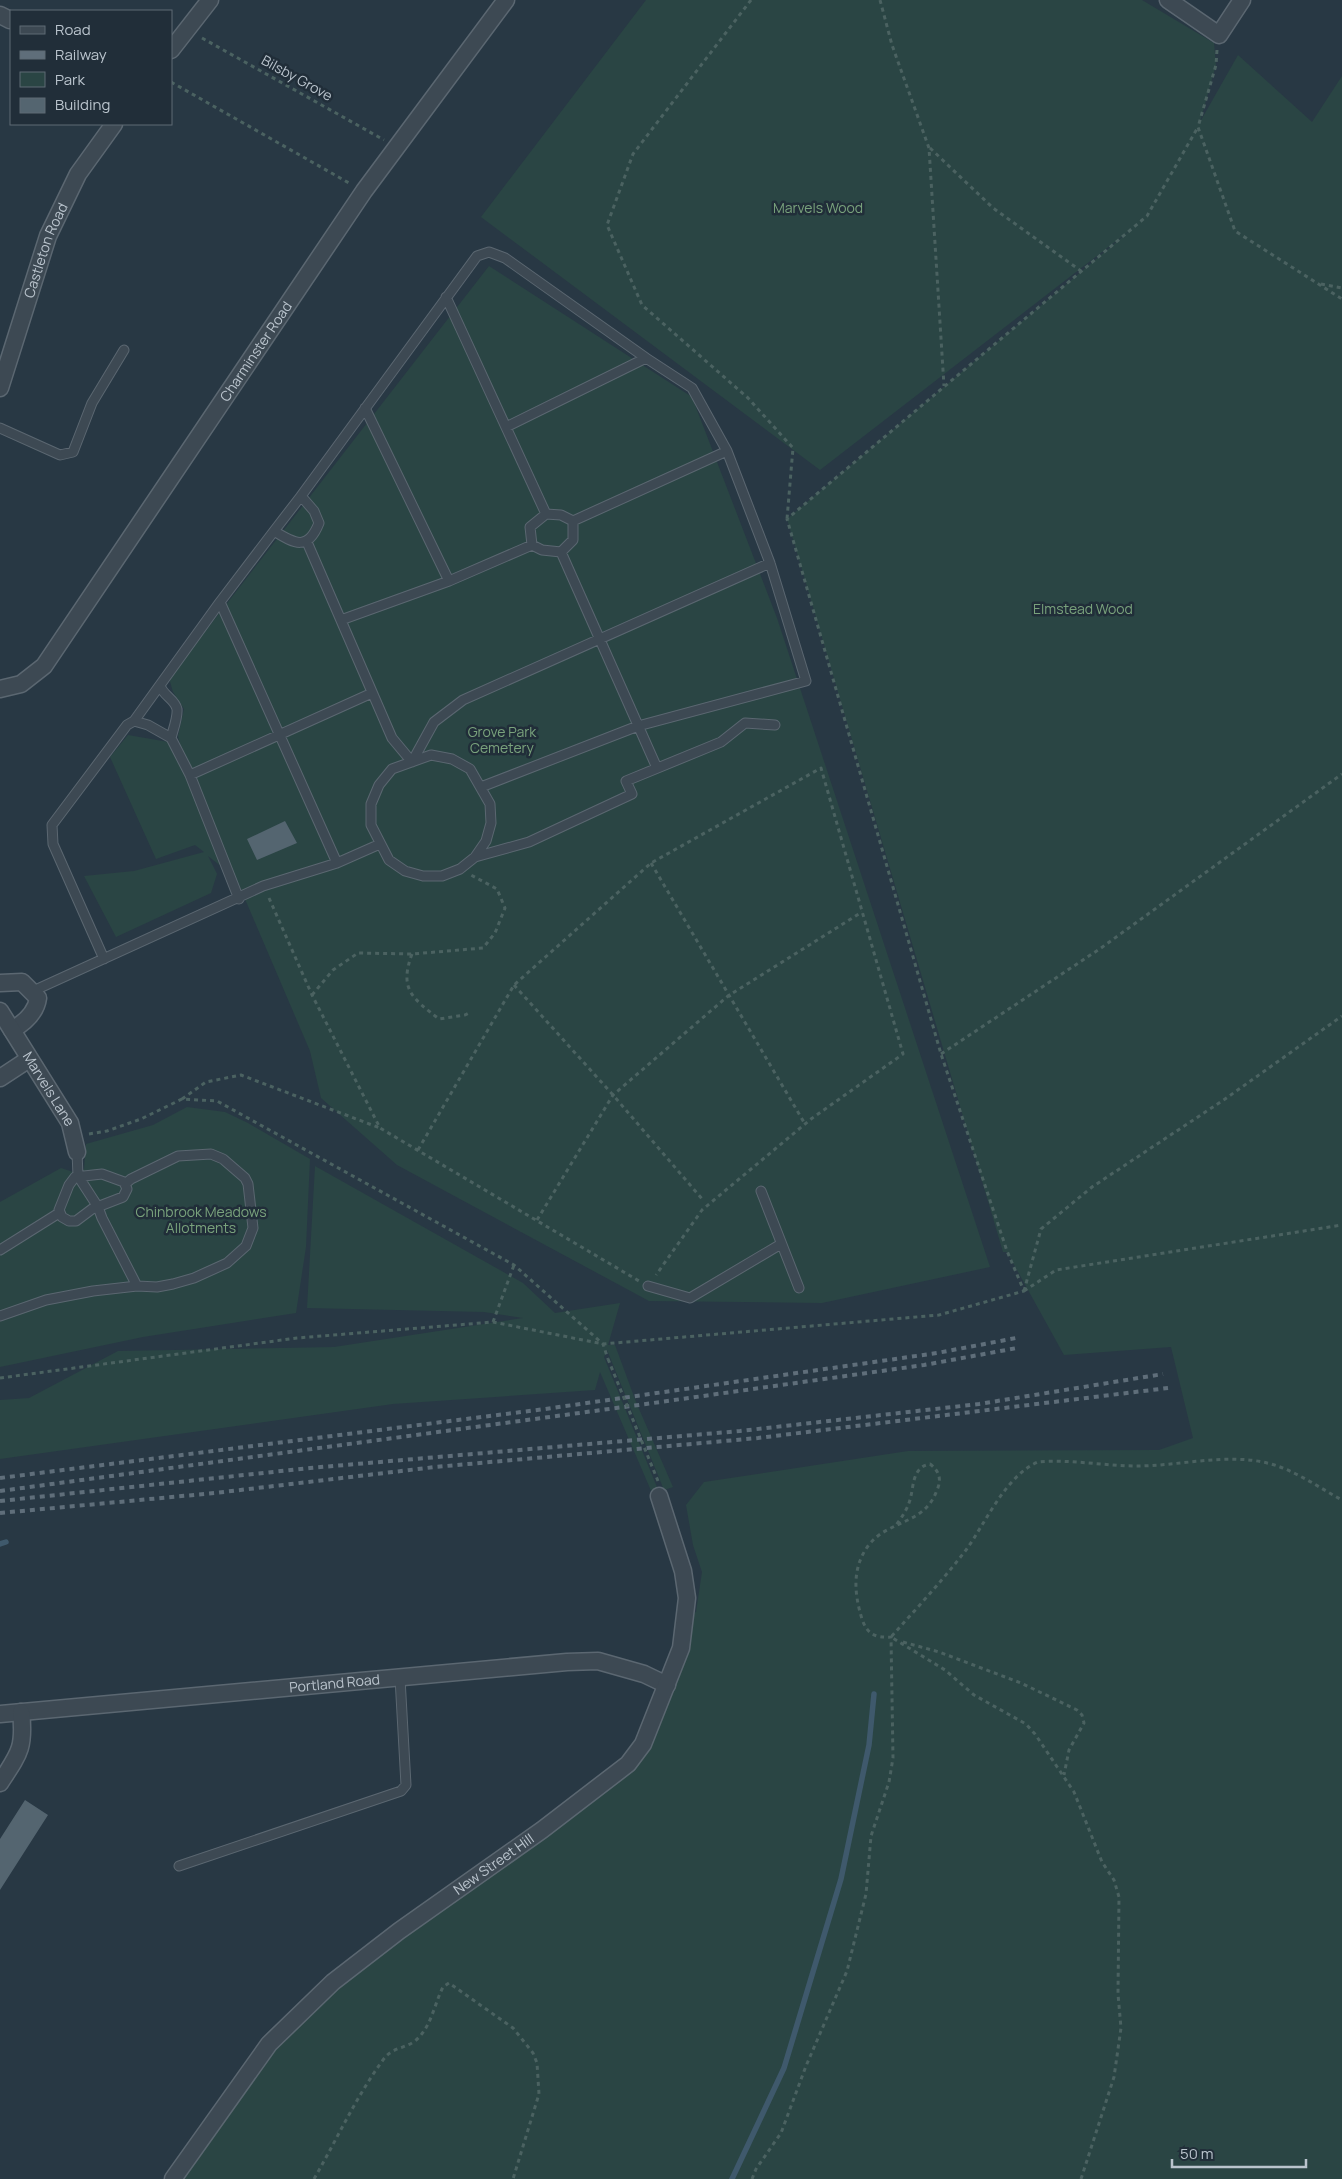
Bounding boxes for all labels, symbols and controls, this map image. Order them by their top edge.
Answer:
legend [10,10,172,125]
text: Road [55,19,91,40]
text: Railway [55,44,107,65]
street label: Bilsby Grove [258,50,336,105]
text: Park [55,69,85,90]
text: Building [55,94,110,115]
park label: Marvels Wood [773,198,863,217]
street label: Castleton Road [19,200,72,300]
street label: Charminster Road [215,298,296,405]
park label: Elmstead Wood [1033,599,1133,618]
park label: Grove Park Cemetery [468,722,537,757]
street label: Marvels Lane [19,1048,80,1130]
park label: Chinbrook Meadows Allotments [135,1202,267,1237]
street label: Portland Road [288,1669,381,1696]
street label: New Street Hill [449,1829,537,1899]
scale bar [1172,2136,1306,2168]
text: 50 m [1180,2143,1214,2164]

